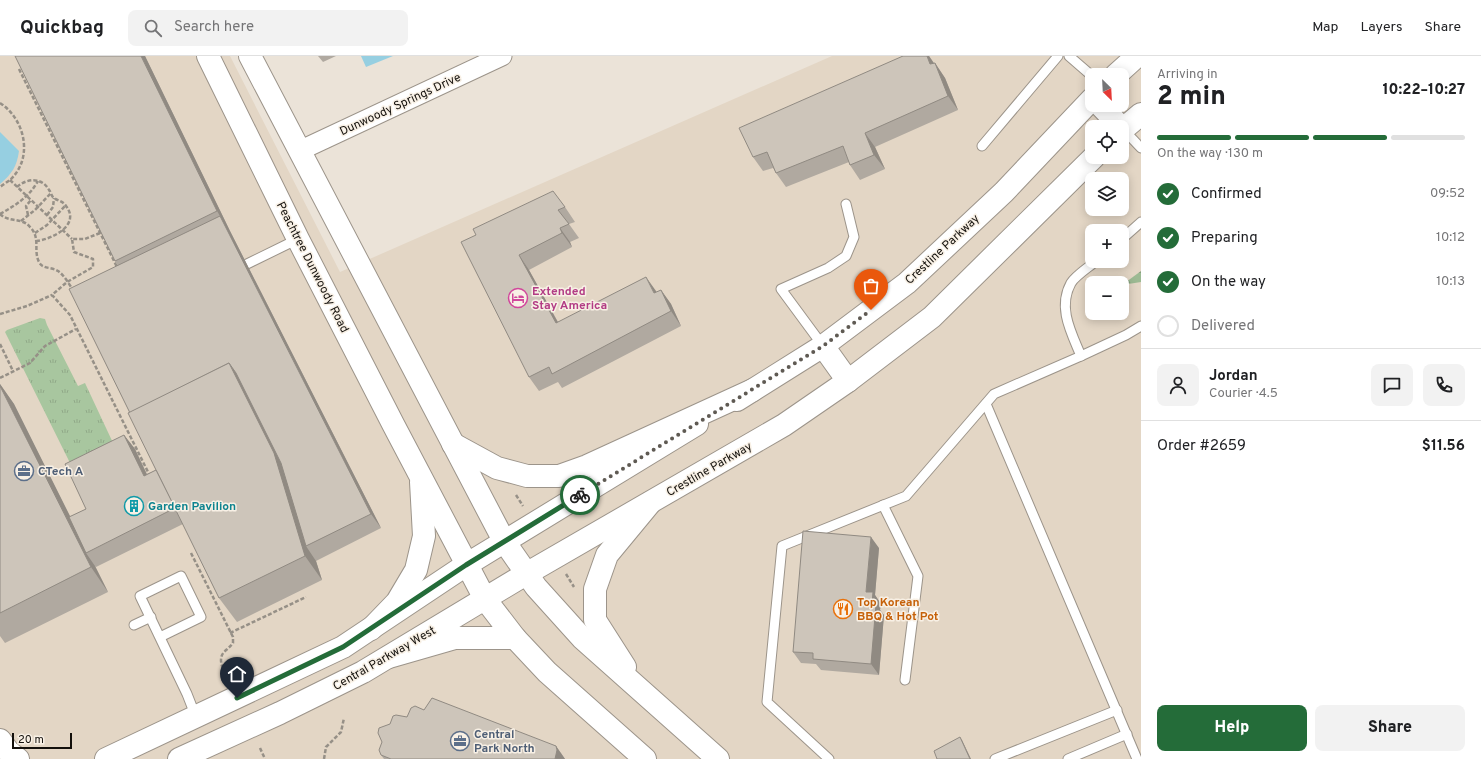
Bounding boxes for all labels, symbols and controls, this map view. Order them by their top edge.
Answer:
search box [128,10,408,46]
text: Quickbag [20,16,104,40]
icon: search [142,17,164,39]
text: Search here [174,18,254,37]
text: Map [1312,19,1338,36]
text: Layers [1360,19,1402,36]
text: Share [1424,19,1461,36]
text: Arriving in [1157,67,1218,83]
north arrow [1085,68,1129,112]
map controls [1085,68,1129,320]
street label: Dunwoody Springs Drive [337,70,464,140]
text: 2 min [1157,81,1226,114]
text: 10:22–10:27 [1382,81,1465,100]
button: locate [1085,120,1129,164]
text: On the way · 130 m [1157,146,1263,162]
button: layers [1085,172,1129,216]
icon: check [1157,183,1179,205]
text: Confirmed [1191,185,1262,204]
text: 09:52 [1430,186,1465,202]
street label: Peachtree Dunwoody Road [272,199,352,336]
street label: Crestline Parkway [902,211,983,288]
button: + [1085,224,1129,268]
icon: check [1157,227,1179,249]
text: Preparing [1191,229,1258,248]
text: 10:12 [1436,230,1465,246]
pin [854,269,888,310]
icon: check [1157,271,1179,293]
text: On the way [1191,273,1266,292]
text: 10:13 [1436,274,1465,290]
icon: bag [860,275,882,297]
button: − [1085,276,1129,320]
place label: Extended Stay America [532,284,607,314]
hotel icon: Extended Stay America [507,287,529,309]
text: Delivered [1191,317,1255,336]
button: person [1157,364,1199,406]
button: chat [1371,364,1413,406]
button: phone [1423,364,1465,406]
text: Jordan [1209,367,1258,386]
text: Courier · 4.5 [1209,386,1278,402]
text: Order #2659 [1157,437,1246,456]
text: $11.56 [1422,437,1465,456]
street label: Crestline Parkway [664,439,755,501]
office icon: CTech A [13,460,35,482]
place label: CTech A [38,464,84,480]
courier [560,475,600,515]
icon: bike [569,484,591,506]
building icon: Garden Pavilion [123,495,145,517]
place label: Garden Pavilion [148,499,236,515]
place label: Top Korean BBQ & Hot Pot [857,595,939,625]
restaurant icon: Top Korean BBQ & Hot Pot [832,598,854,620]
street label: Central Parkway West [330,623,439,695]
pin [220,657,254,698]
icon: home [226,663,248,685]
button: Help [1157,705,1307,751]
button: Share [1315,705,1465,751]
place label: Central Park North [474,727,535,757]
office icon: Central Park North [449,730,471,752]
scale bar [12,731,72,750]
text: 20 m [18,733,44,747]

